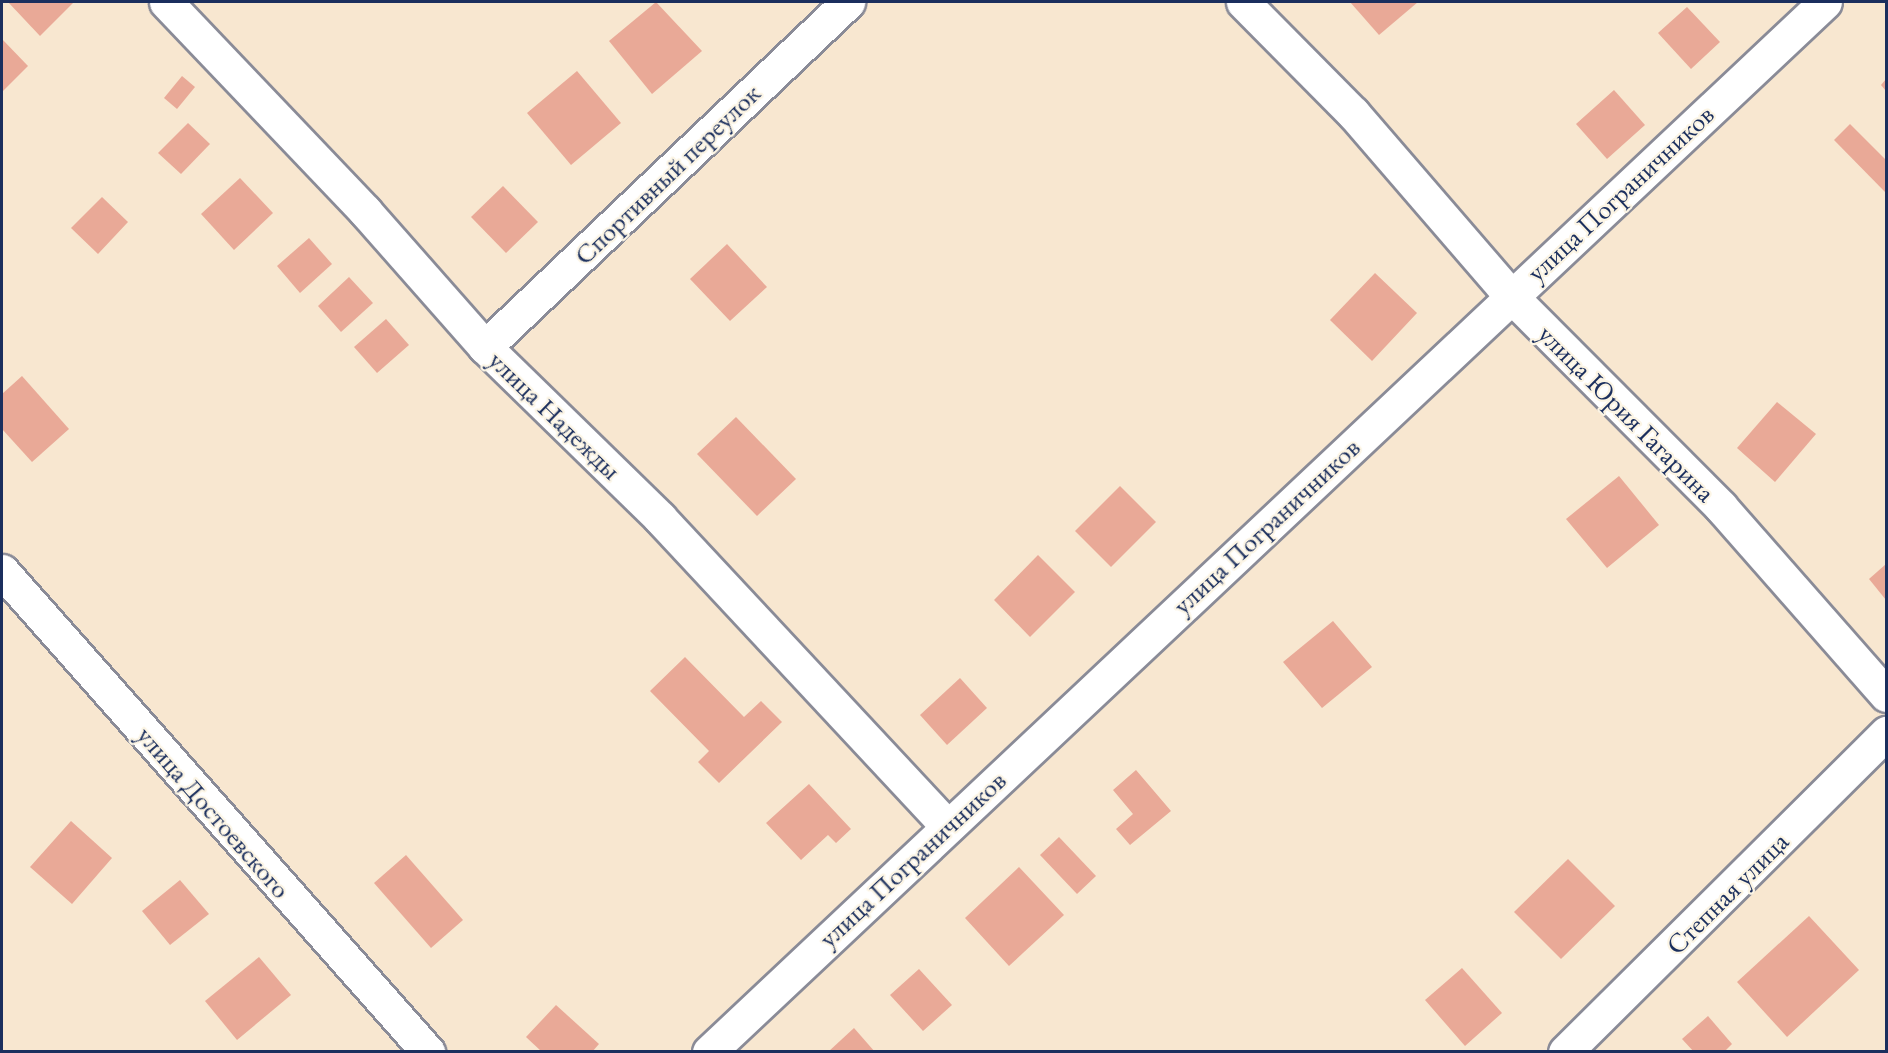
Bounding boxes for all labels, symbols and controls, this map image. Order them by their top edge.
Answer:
street label: Спортивный переулок [567,77,767,271]
street label: улица Пограничников [1520,98,1720,288]
street label: улица Юрия Гагарина [1532,318,1722,508]
street label: улица Надежды [482,344,628,486]
street label: улица Пограничников [1166,431,1366,621]
street label: улица Достоевского [130,719,298,905]
street label: улица Пограничников [812,764,1012,954]
street label: Степная улица [1659,825,1795,961]

